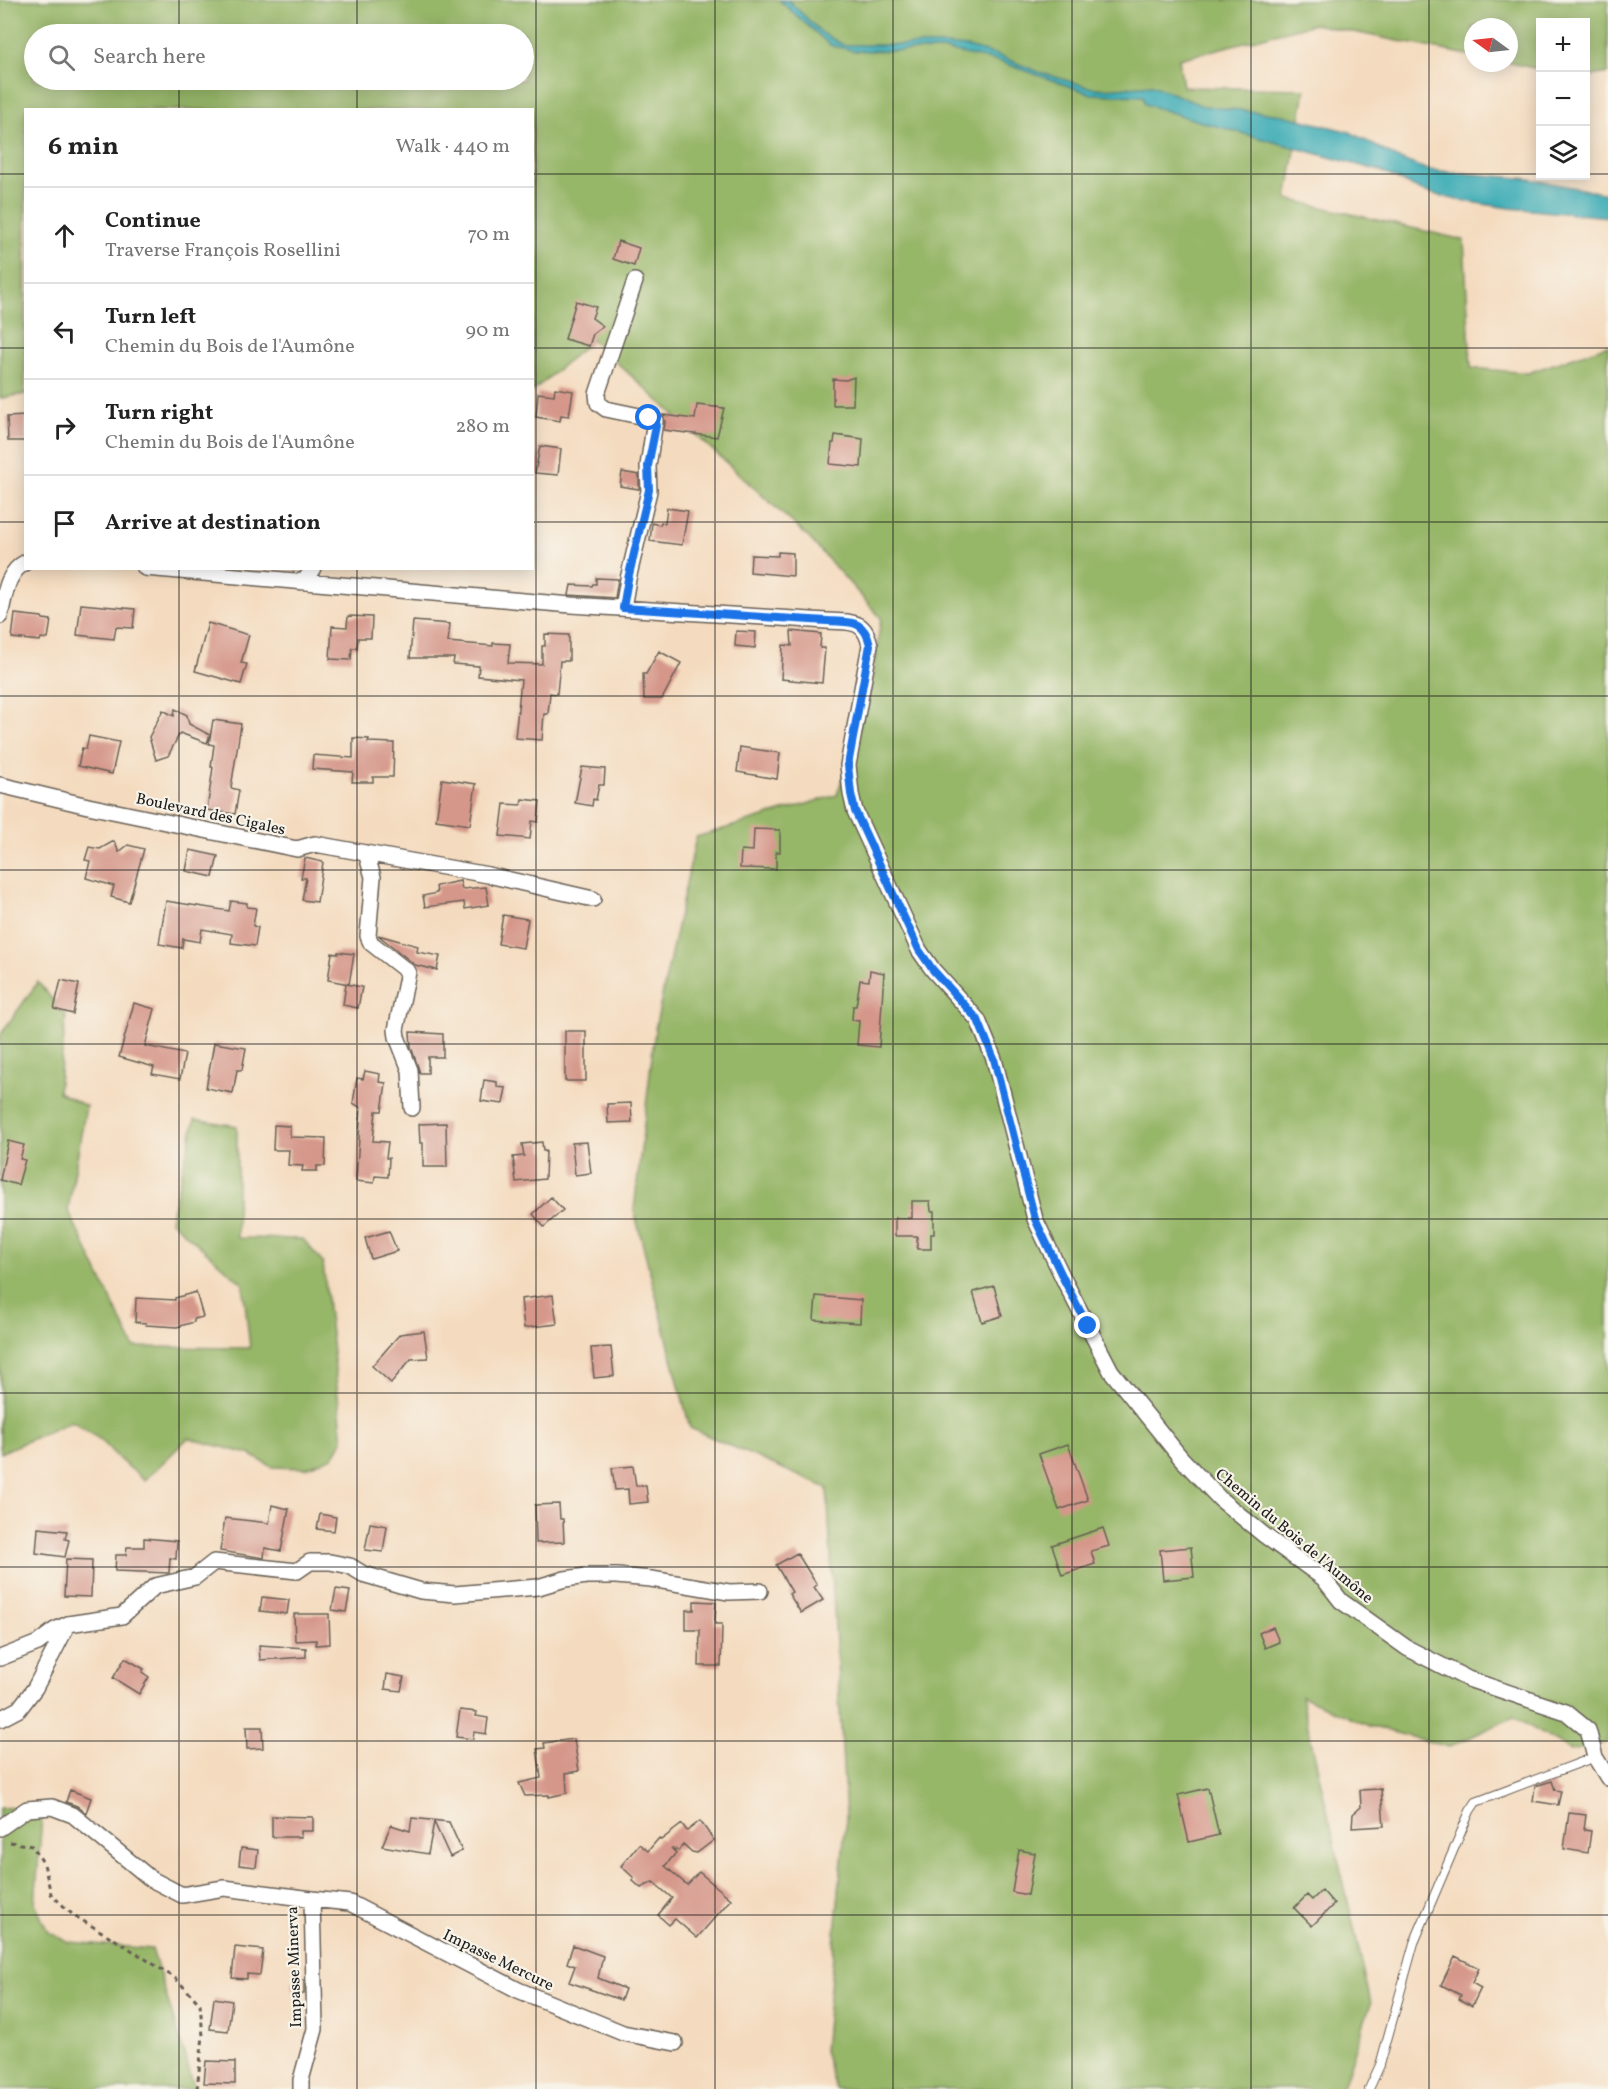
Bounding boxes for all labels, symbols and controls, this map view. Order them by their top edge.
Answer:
north arrow [1464,18,1518,72]
map controls [1536,18,1590,180]
button: + [1536,18,1590,72]
search box [24,24,534,90]
icon: search [45,41,78,74]
text: Search here [93,42,206,73]
button: − [1536,72,1590,126]
button: layers [1536,126,1590,180]
text: 6 min [48,129,119,165]
text: Walk · 440 m [395,133,510,161]
text: Continue [105,206,201,237]
icon: ahead [48,219,81,252]
text: 70 m [467,221,510,249]
text: Traverse François Rosellini [105,237,341,265]
text: Turn left [105,302,196,333]
icon: left [48,315,81,348]
text: 90 m [466,317,510,345]
text: Chemin du Bois de l'Aumône [105,333,355,361]
text: Turn right [105,398,213,429]
route start [635,404,661,430]
icon: right [48,411,81,444]
text: 280 m [455,413,510,441]
text: Chemin du Bois de l'Aumône [105,429,355,457]
icon: arrive [48,507,81,540]
text: Arrive at destination [105,508,321,539]
street label: Boulevard des Cigales [134,788,288,842]
route end [1074,1312,1100,1338]
street label: Chemin du Bois de l'Aumône [1210,1464,1377,1609]
street label: Impasse Minerva [282,1906,308,2028]
street label: Impasse Mercure [439,1924,557,1997]

